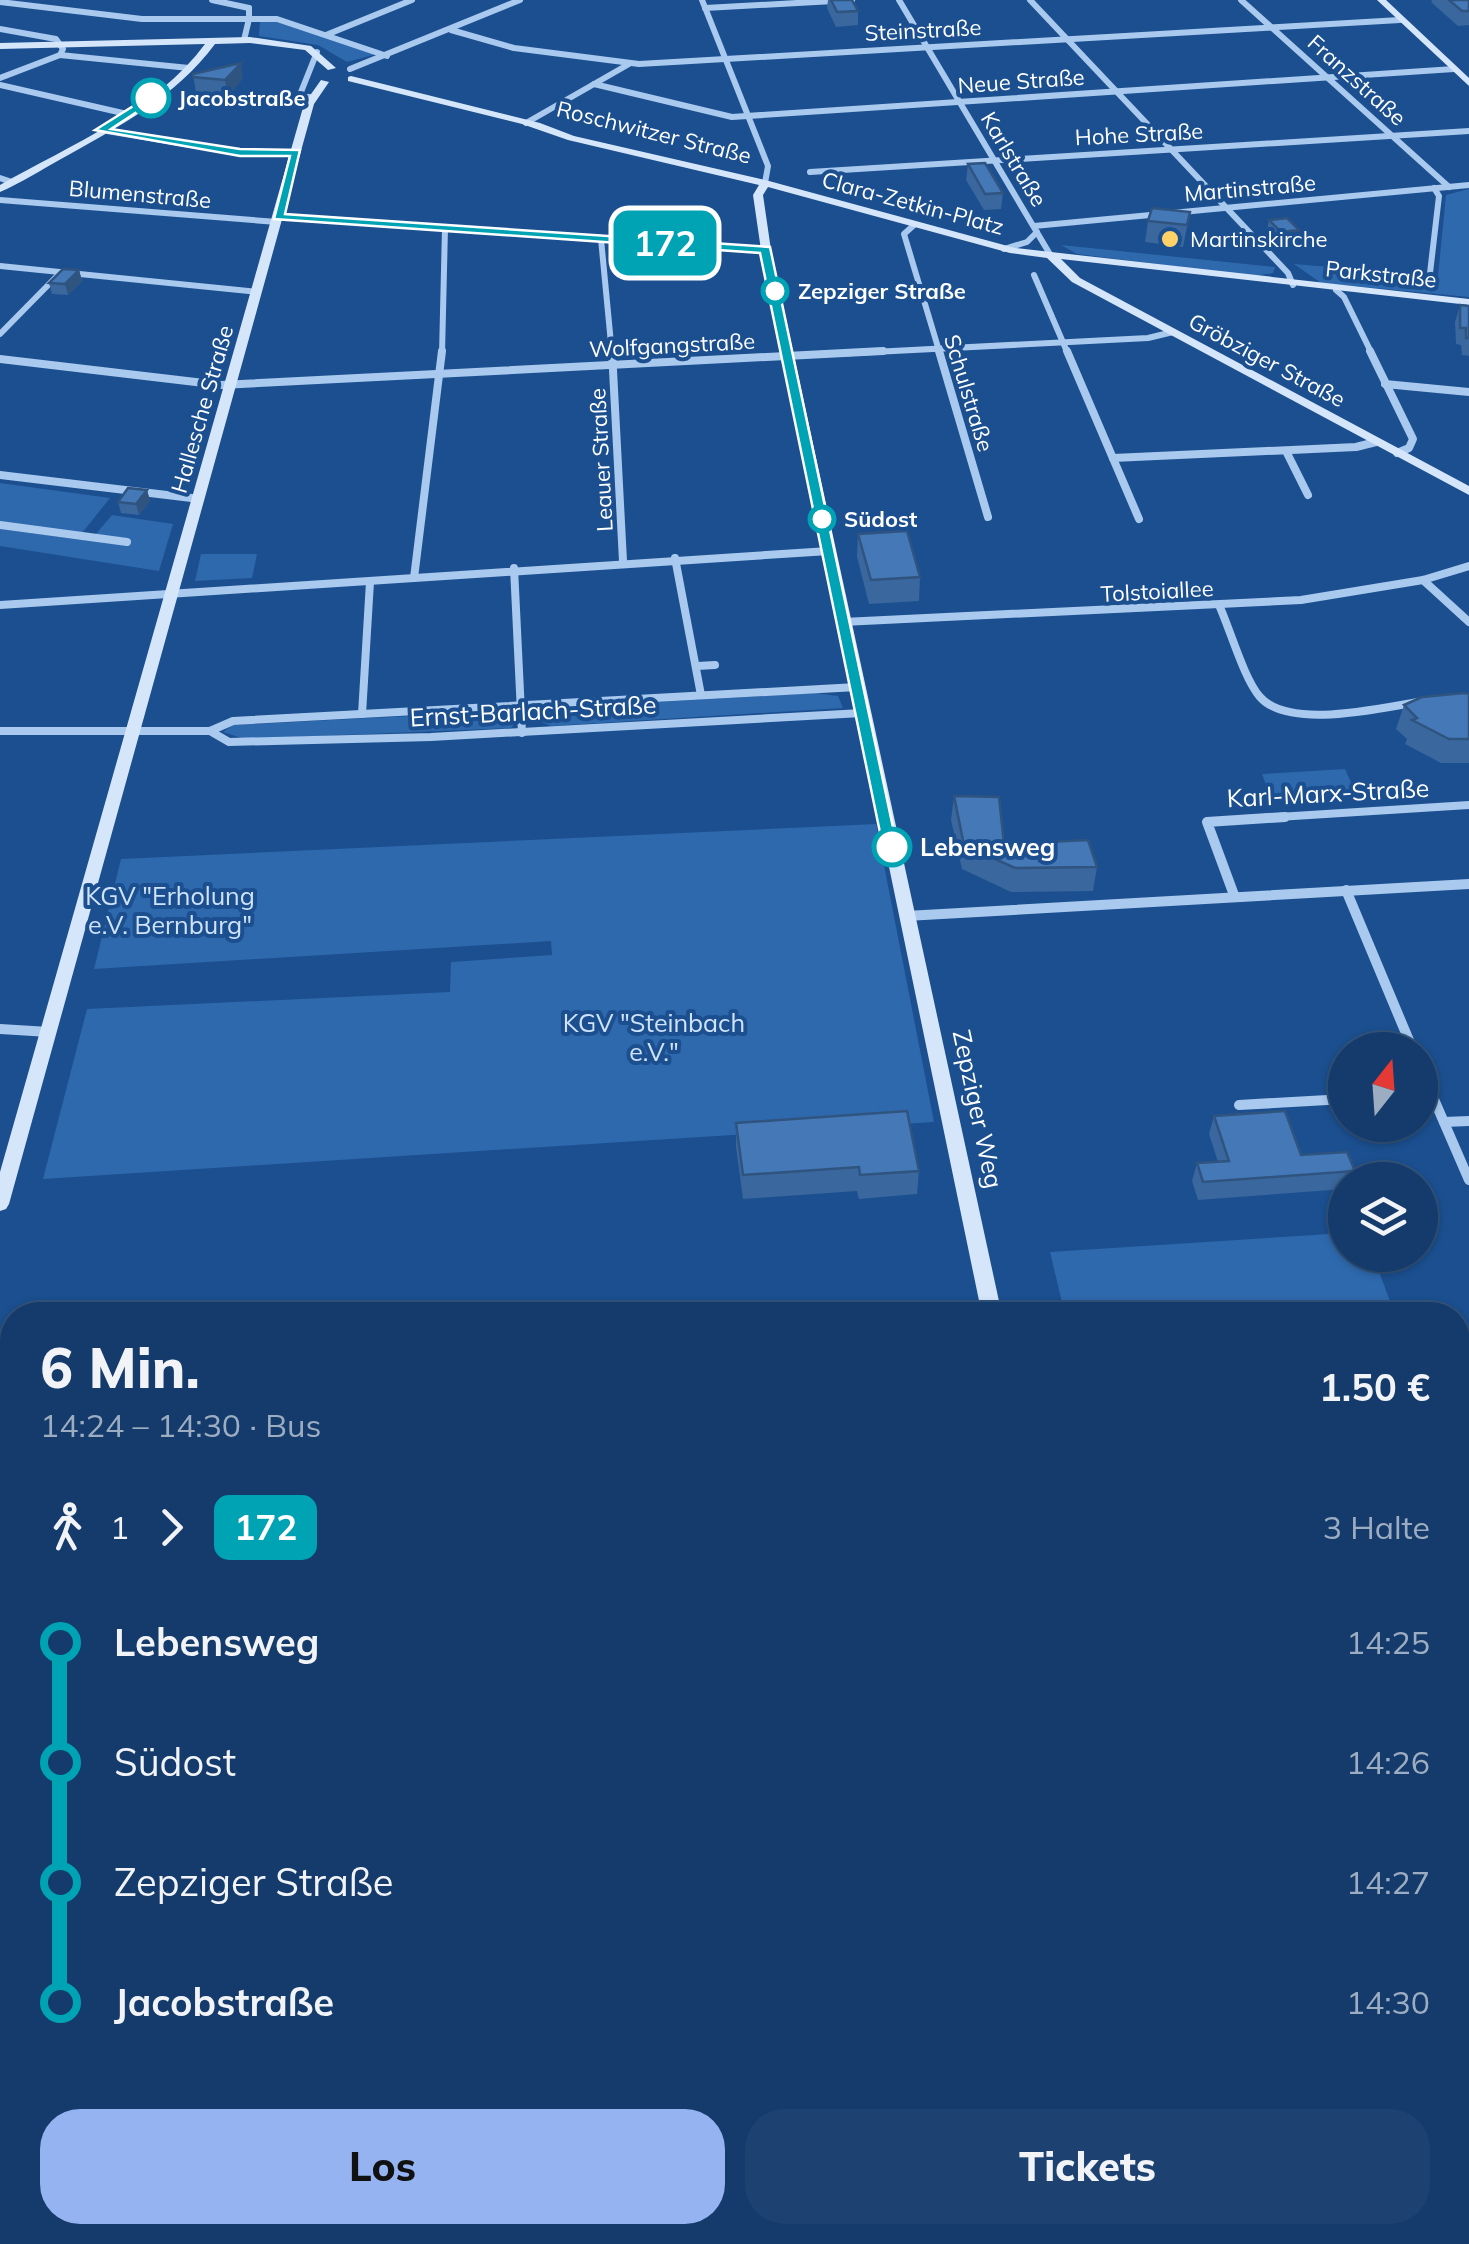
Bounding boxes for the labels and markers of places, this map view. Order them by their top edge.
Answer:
marker: Jacobstraße [132,79,170,117]
place label: Jacobstraße [178,84,305,112]
place label: Martinskirche [1190,225,1328,253]
marker: Martinskirche [1159,228,1181,250]
place label: Zepziger Straße [798,277,966,305]
marker: Zepziger Straße [762,278,788,304]
place label: Südost [844,505,917,533]
marker: Südost [809,506,835,532]
marker: Lebensweg [873,828,911,866]
place label: Lebensweg [920,831,1055,862]

